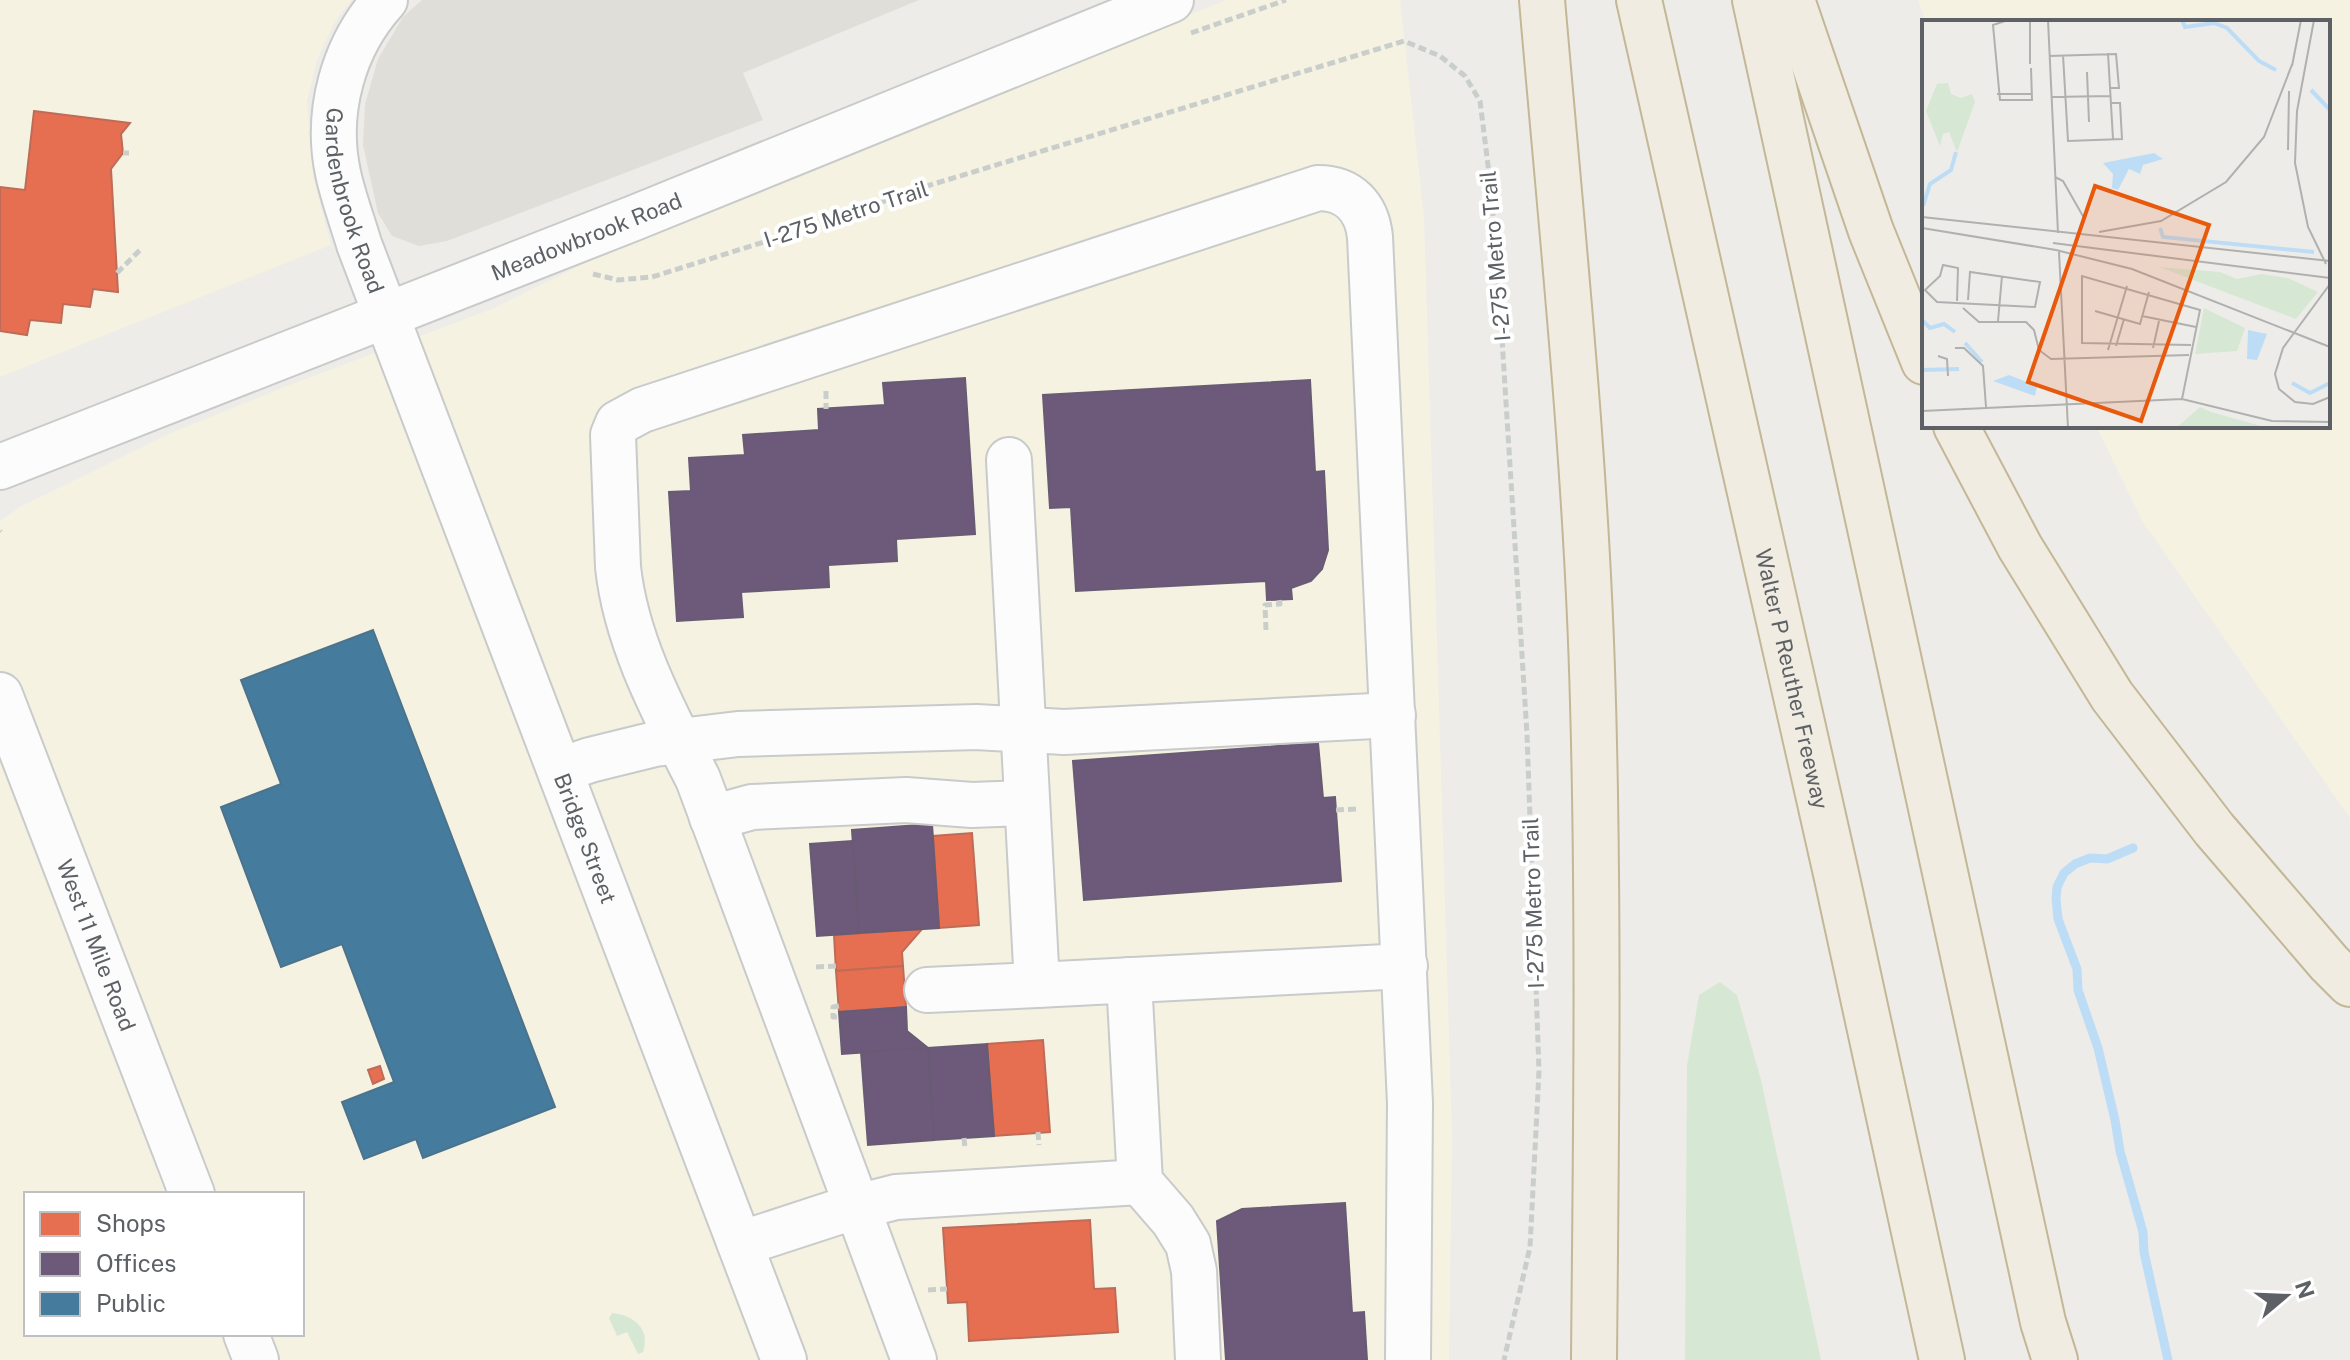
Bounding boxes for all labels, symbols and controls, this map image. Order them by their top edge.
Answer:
inset map [1922,20,2330,428]
street label: Gardenbrook Road [321,107,390,297]
street label: I-275 Metro Trail [1475,170,1515,342]
street label: I-275 Metro Trail [761,175,931,253]
street label: Meadowbrook Road [487,187,685,286]
street label: Walter P Reuther Freeway [1750,546,1834,812]
street label: Bridge Street [549,770,622,907]
street label: I-275 Metro Trail [1517,817,1549,989]
street label: West 11 Mile Road [52,856,141,1034]
legend [24,1192,304,1336]
text: Shops [96,1209,166,1237]
text: Offices [96,1249,176,1277]
north arrow [2246,1256,2326,1336]
text: N [2290,1277,2320,1302]
text: Public [96,1289,166,1317]

